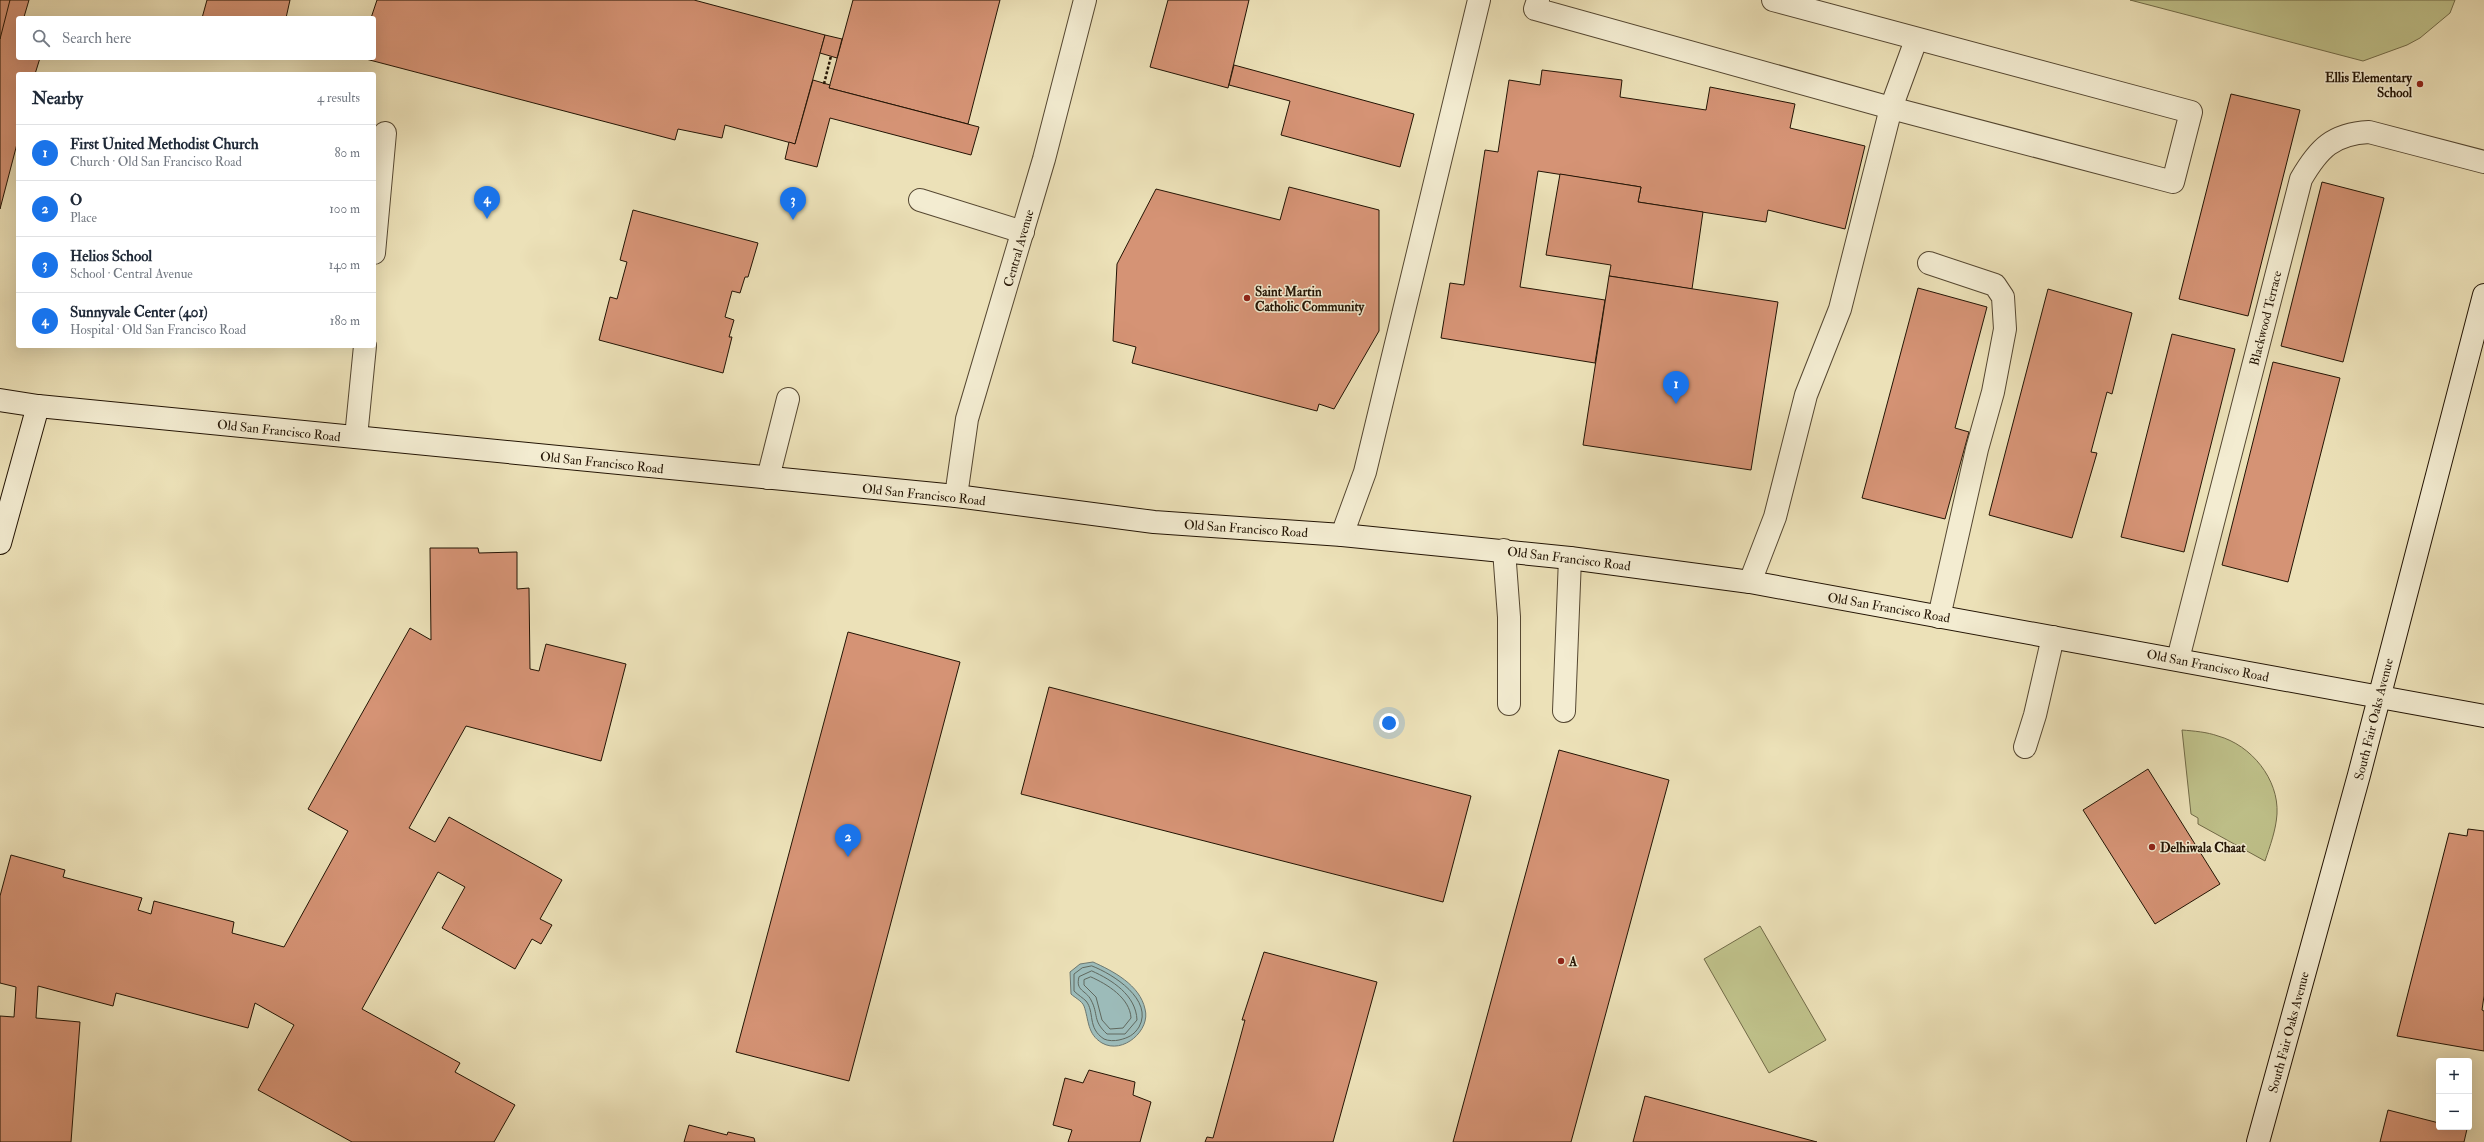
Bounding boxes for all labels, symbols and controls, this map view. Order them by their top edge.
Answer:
search box [16,16,376,60]
icon: search [30,27,52,49]
text: Search here [62,29,131,48]
place label: Ellis Elementary School [2325,70,2413,101]
marker: Ellis Elementary School [2415,79,2425,89]
text: Nearby [32,88,83,109]
text: 4 results [317,90,360,106]
text: First United Methodist Church [70,135,259,154]
text: 1 [43,145,47,161]
text: 80 m [334,145,360,161]
text: Church · Old San Francisco Road [70,154,242,170]
pin: 4 [474,186,500,219]
pin: 3 [780,187,806,220]
text: O [70,191,82,210]
text: 2 [42,201,48,217]
text: 100 m [329,201,360,217]
street label: Central Avenue [1000,207,1038,289]
text: Place [70,210,97,226]
text: Helios School [70,247,152,266]
text: 3 [43,257,48,273]
text: 140 m [329,257,360,273]
text: School · Central Avenue [70,266,193,282]
street label: Blackwood Terrace [2246,269,2286,367]
place label: Saint Martin Catholic Community [1255,284,1366,316]
marker: Saint Martin Catholic Community [1242,293,1252,303]
text: Sunnyvale Center (401) [70,303,208,322]
text: 4 [41,313,49,329]
text: 180 m [330,313,360,329]
text: Hospital · Old San Francisco Road [70,322,246,338]
pin: 1 [1663,371,1689,404]
street label: Old San Francisco Road [216,417,342,446]
street label: Old San Francisco Road [539,449,665,478]
street label: Old San Francisco Road [861,481,987,510]
street label: Old San Francisco Road [1183,517,1309,541]
street label: Old San Francisco Road [1506,543,1632,575]
street label: Old San Francisco Road [1826,589,1952,627]
street label: Old San Francisco Road [2145,646,2271,686]
street label: South Fair Oaks Avenue [2351,656,2397,782]
your location [1379,713,1399,733]
pin: 2 [835,824,861,857]
place label: Delhiwala Chaat [2160,840,2246,856]
marker: Delhiwala Chaat [2147,842,2157,852]
place label: A [1568,954,1578,970]
marker: A [1556,956,1566,966]
street label: South Fair Oaks Avenue [2265,969,2313,1095]
map controls [2436,1058,2472,1130]
button: + [2436,1058,2472,1094]
button: − [2436,1094,2472,1130]

